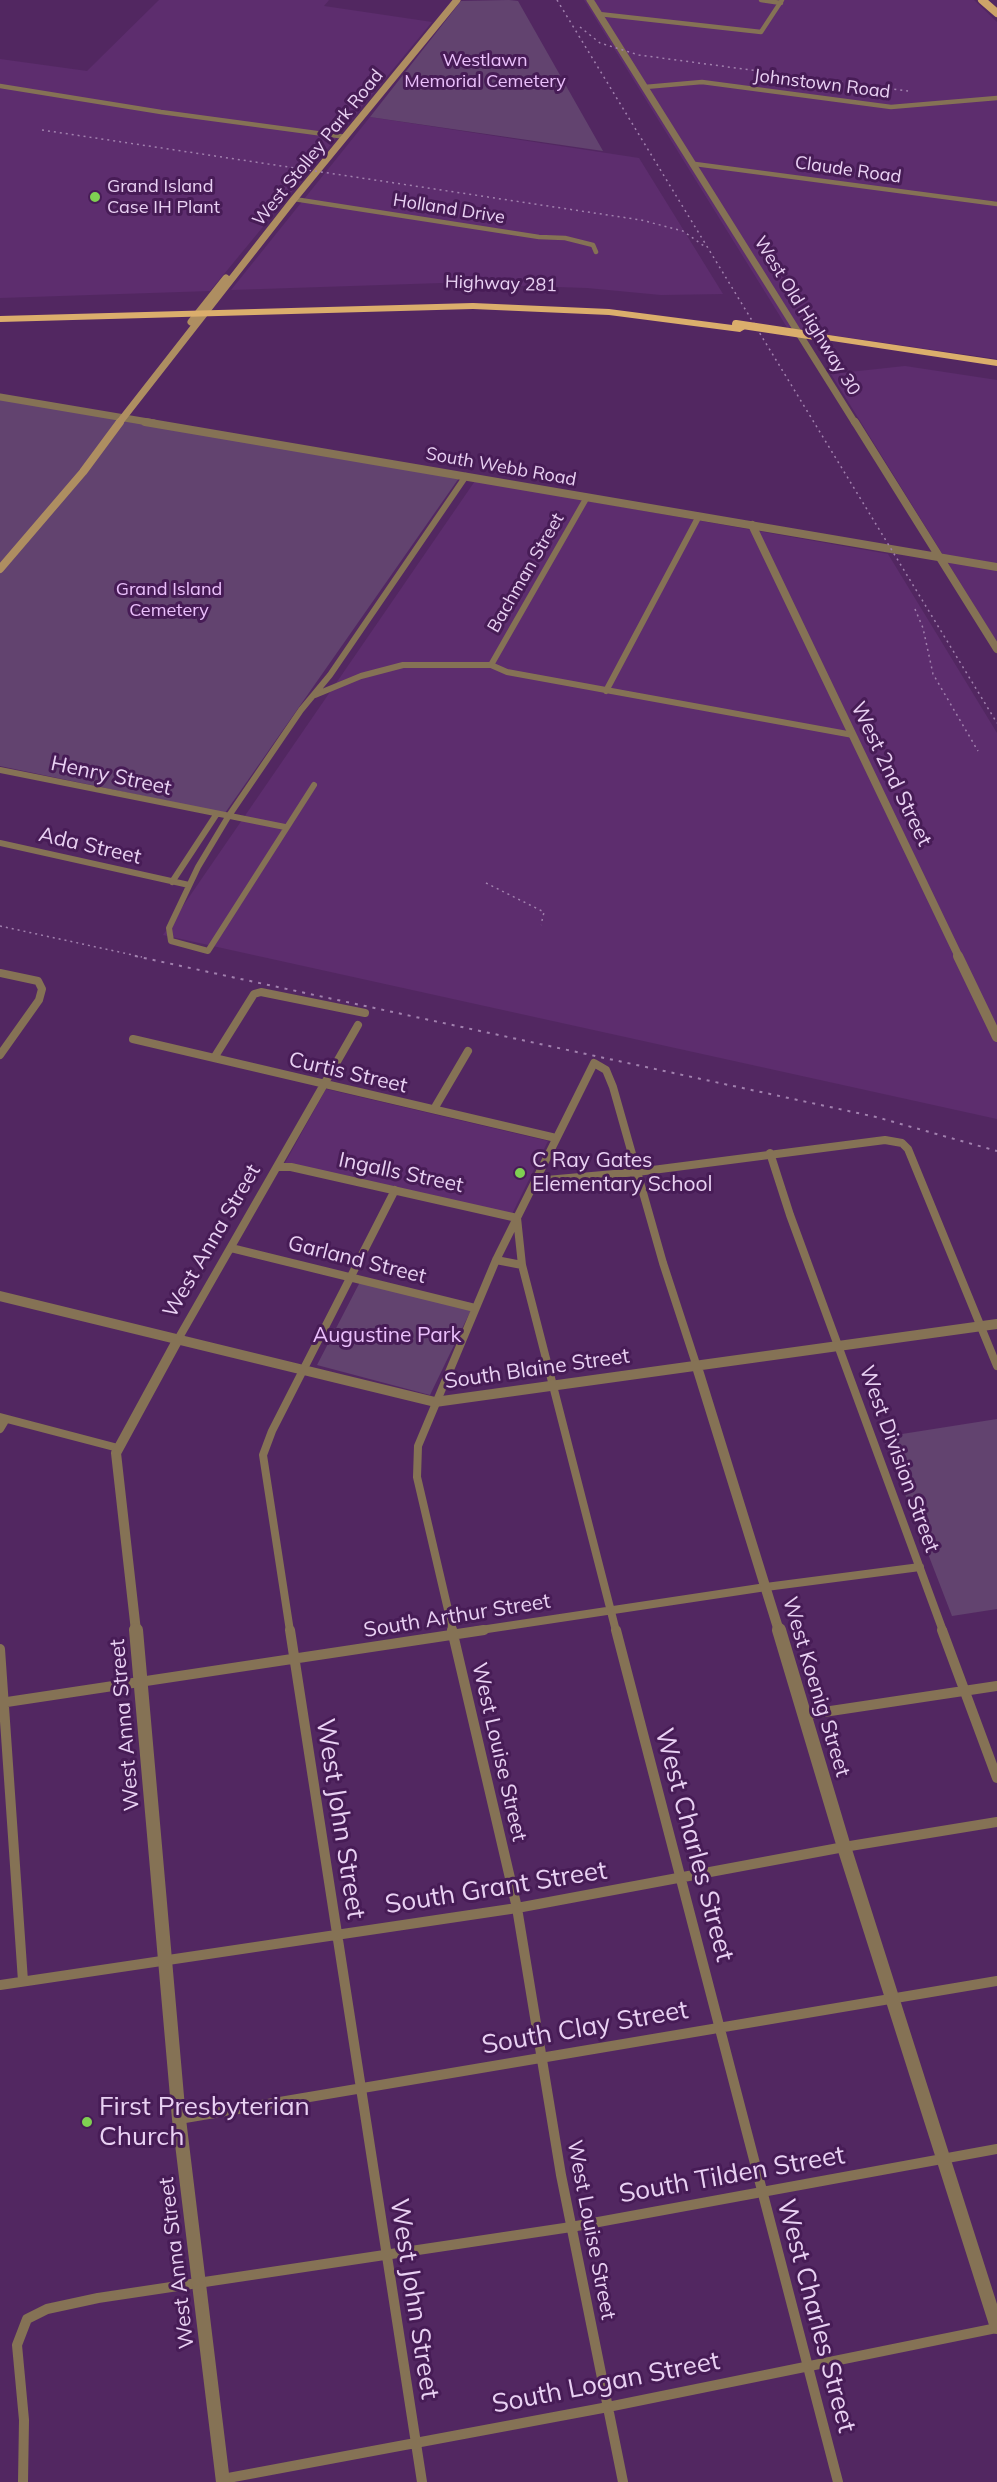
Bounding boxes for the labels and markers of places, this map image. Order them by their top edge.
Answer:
place label: Grand Island Case IH Plant [107,176,220,219]
marker: Grand Island Case IH Plant [88,190,102,204]
place label: C Ray Gates Elementary School [532,1148,713,1198]
marker: C Ray Gates Elementary School [513,1166,527,1180]
place label: First Presbyterian Church [99,2091,310,2152]
marker: First Presbyterian Church [80,2115,94,2129]

